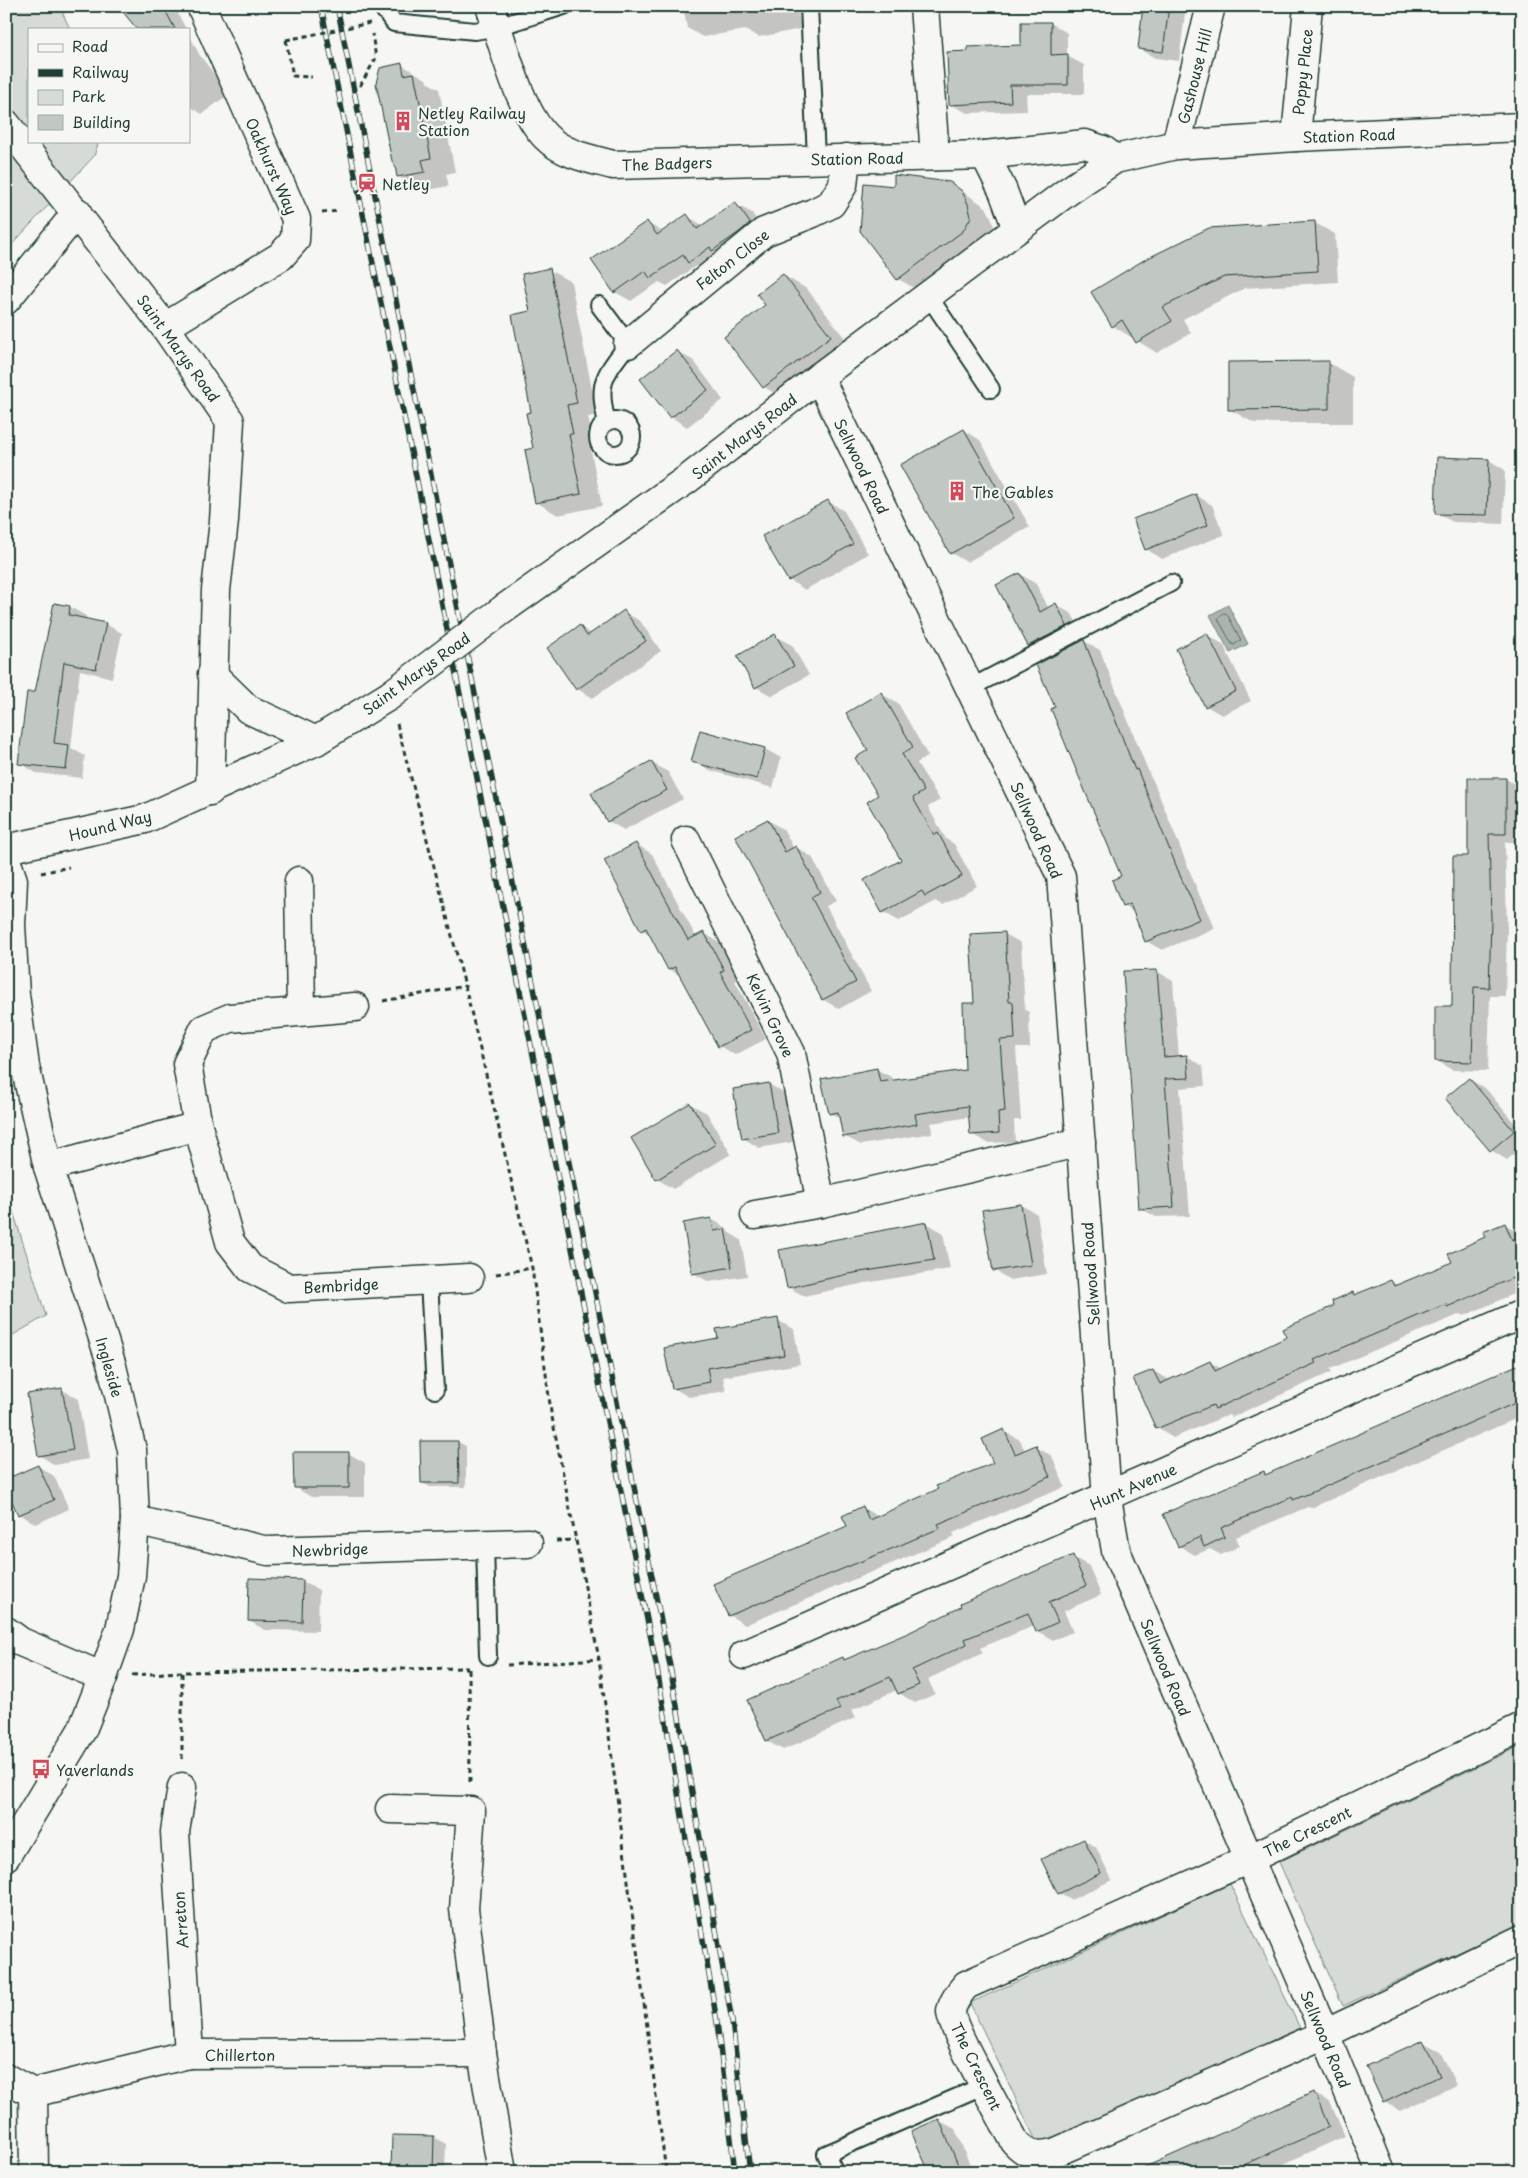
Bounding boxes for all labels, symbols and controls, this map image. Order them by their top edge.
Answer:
street label: Gashouse Hill [1171,26,1217,126]
legend [28,28,190,142]
street label: Poppy Place [1286,28,1318,116]
text: Road [72,34,108,57]
text: Railway [72,60,129,83]
text: Park [72,84,106,107]
place label: Netley Railway Station [418,101,526,141]
text: Building [72,110,131,133]
building icon: Netley Railway Station [392,110,414,132]
street label: Oakhurst Way [240,114,304,218]
street label: Station Road [1302,122,1396,148]
street label: Station Road [810,146,904,170]
street label: The Badgers [621,150,713,176]
station icon: Netley [356,172,378,194]
place label: Netley [382,172,429,195]
street label: Felton Close [690,223,774,295]
street label: Saint Marys Road [132,289,226,407]
street label: Saint Marys Road [686,387,802,485]
street label: Sellwood Road [829,414,895,518]
building icon: The Gables [946,480,968,502]
place label: The Gables [972,480,1054,503]
street label: Saint Marys Road [357,626,475,720]
street label: Sellwood Road [1005,778,1069,882]
street label: Hound Way [66,804,154,846]
street label: Kelvin Grove [742,969,801,1061]
street label: Sellwood Road [1075,1221,1105,1327]
street label: Bembridge [303,1272,379,1298]
street label: Ingleside [90,1334,130,1400]
street label: Hunt Avenue [1086,1457,1180,1515]
street label: Newbridge [291,1536,369,1562]
street label: Sellwood Road [1135,1615,1197,1719]
bus stop icon: Yaverlands [30,1758,52,1780]
place label: Yaverlands [56,1758,134,1781]
street label: The Crescent [1259,1800,1355,1862]
street label: Arreton [167,1891,193,1949]
street label: Sellwood Road [1295,1987,1357,2091]
street label: The Crescent [946,2018,1008,2114]
street label: Chillerton [205,2043,275,2066]

